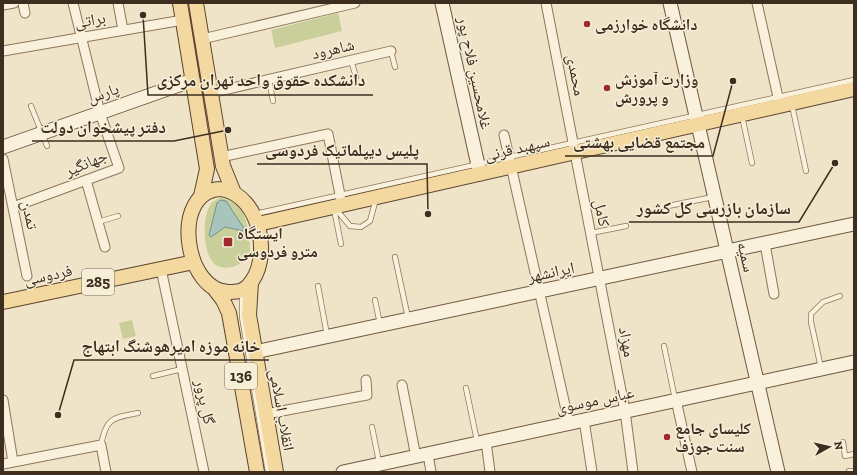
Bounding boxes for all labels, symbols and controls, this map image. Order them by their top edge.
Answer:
street label: براتی [73,8,107,33]
street label: غلامحسین فلاح‌ پور [453,14,496,131]
place label: دانشگاه خوارزمی [595,15,697,34]
marker: دانشگاه خوارزمی [582,19,592,29]
street label: شاهرود [310,35,356,63]
street label: محمدی [562,53,589,98]
callout: دانشکده حقوق واحد تهران مرکزی [148,66,373,95]
text: دانشکده حقوق واحد تهران مرکزی [156,70,366,90]
place label: وزارت آموزش و پرورش [615,70,698,107]
street label: پارس [85,79,122,108]
marker: وزارت آموزش و پرورش [602,83,612,93]
callout: دفتر پیشخوان دولت [32,112,174,141]
text: دفتر پیشخوان دولت [40,117,166,138]
callout: مجتمع قضایی بهشتی [565,127,713,156]
street label: سپهبد قرنی [482,131,552,166]
text: مجتمع قضایی بهشتی [573,132,705,153]
callout: پلیس دیپلماتیک فردوسی [257,135,427,164]
text: پلیس دیپلماتیک فردوسی [265,140,419,161]
street label: جهانگیر [61,146,110,181]
callout: سازمان بازرسی کل کشور [629,193,799,222]
street label: کامل [589,198,614,229]
text: سازمان بازرسی کل کشور [636,198,791,219]
street label: تمدن [17,199,42,232]
place label: ایستگاه مترو فردوسی [237,224,318,261]
marker: ایستگاه مترو فردوسی [222,236,234,248]
street label: سمیه [733,240,759,274]
street label: ایرانشهر [525,258,576,286]
street label: فردوسی [22,261,74,290]
road number: 285 [82,269,114,295]
street label: مهزاد [615,325,639,359]
callout: خانه موزه امیرهوشنگ ابتهاج [74,331,269,360]
text: خانه موزه امیرهوشنگ ابتهاج [81,336,261,357]
road number: 136 [225,363,257,389]
street label: انقلاب اسلامی [264,368,299,452]
street label: گل پرور [190,377,219,427]
street label: عباس موسوی [554,382,636,419]
place label: کلیسای جامع سنت جوزف [675,419,751,456]
north arrow [809,427,849,467]
marker: کلیسای جامع سنت جوزف [662,432,672,442]
text: N [831,441,846,451]

